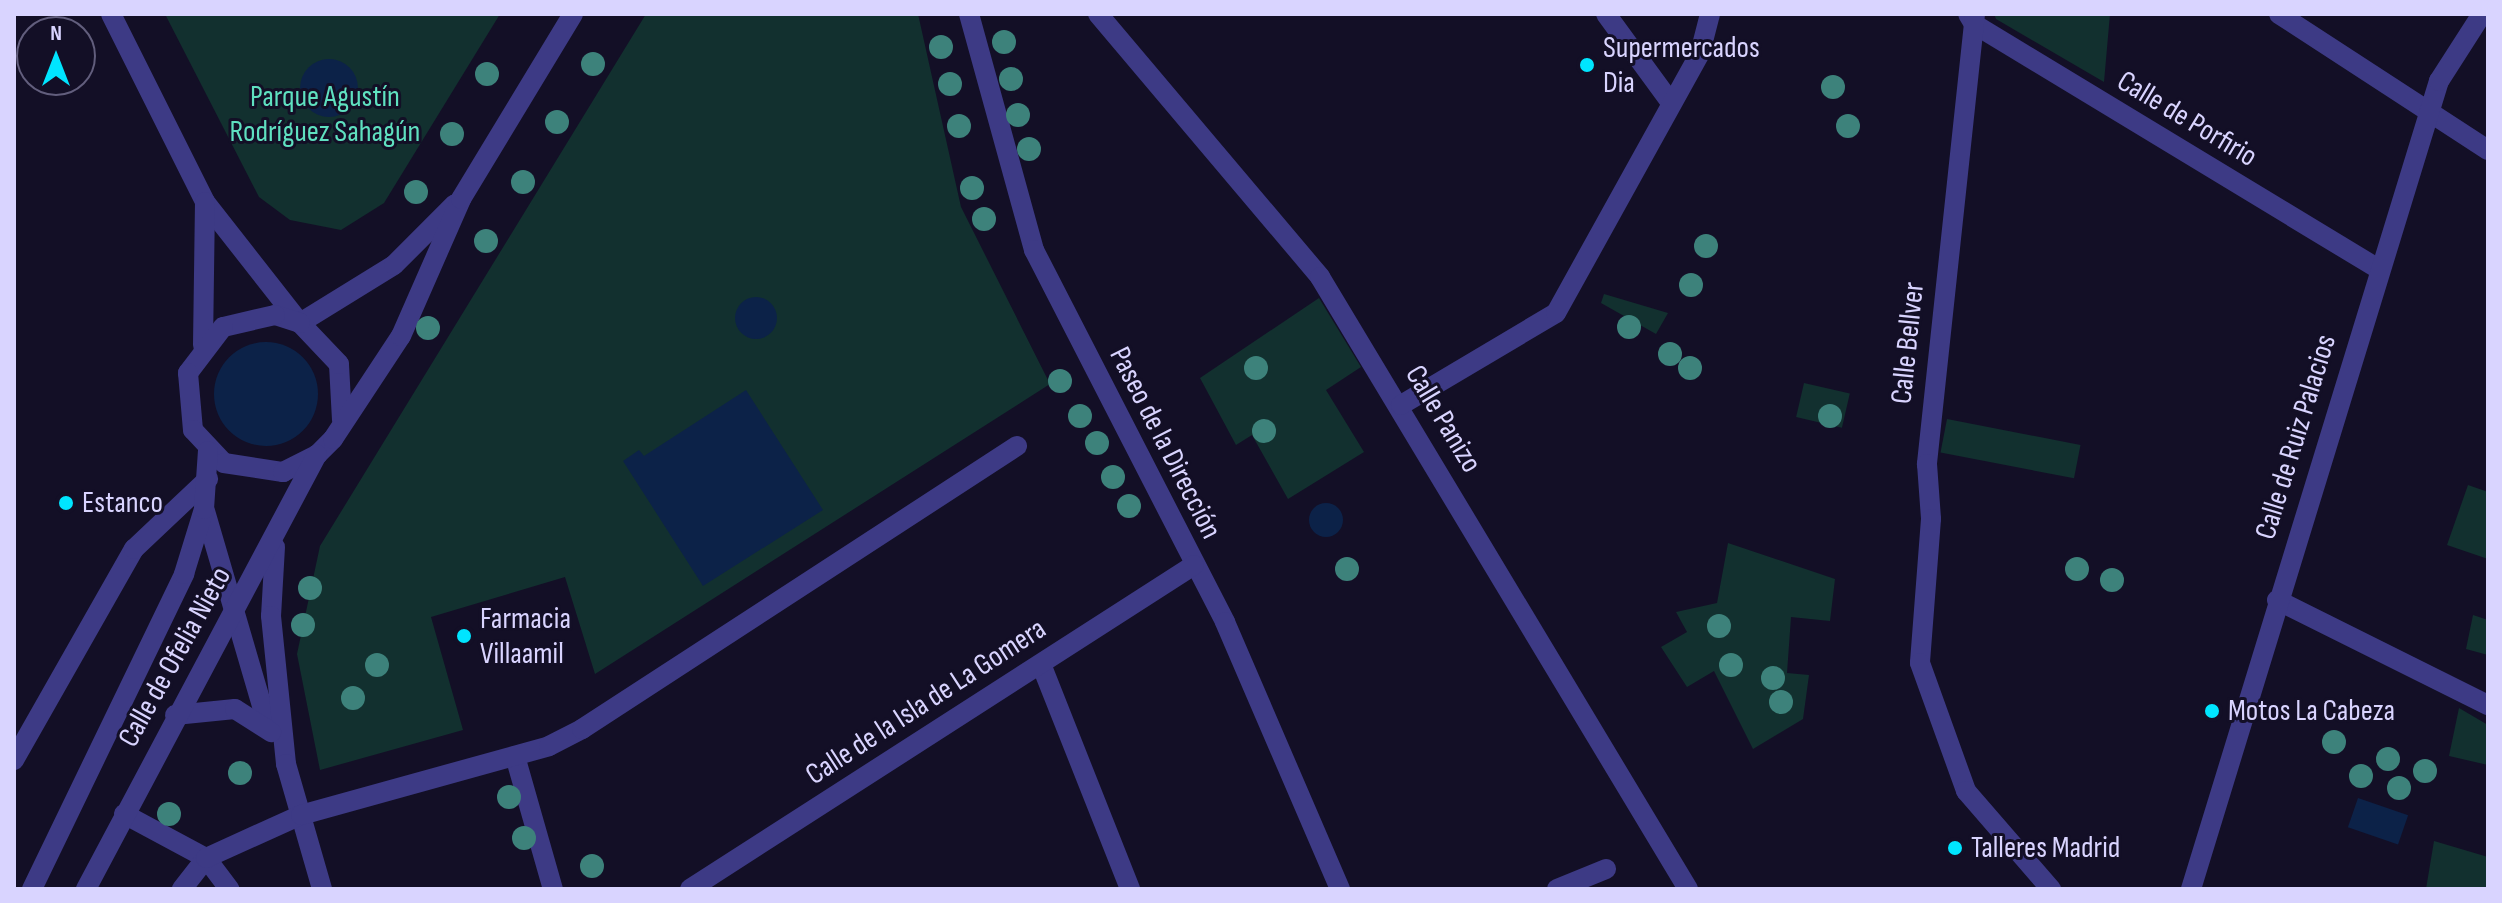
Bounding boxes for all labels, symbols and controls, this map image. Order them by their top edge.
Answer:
north arrow [16,16,96,96]
text: N [50,20,62,47]
place label: Supermercados Dia [1603,30,1760,100]
marker: Supermercados Dia [1578,56,1596,74]
street label: Calle de Porfirio [2111,63,2263,175]
park label: Parque Agustín Rodríguez Sahagún [230,79,420,150]
street label: Calle Bellver [1884,280,1932,406]
street label: Calle de Ruiz Palacios [2248,330,2344,544]
street label: Paseo de la Dirección [1101,341,1229,545]
street label: Calle Panizo [1397,359,1489,479]
place label: Estanco [82,485,163,521]
marker: Estanco [57,494,75,512]
street label: Calle de Ofelia Nieto [111,561,239,753]
place label: Farmacia Villaamil [480,601,571,672]
street label: Calle de la Isla de La Gomera [799,611,1053,793]
marker: Farmacia Villaamil [455,627,473,645]
place label: Motos La Cabeza [2228,693,2395,729]
marker: Motos La Cabeza [2203,702,2221,720]
place label: Talleres Madrid [1971,830,2120,866]
marker: Talleres Madrid [1946,839,1964,857]

